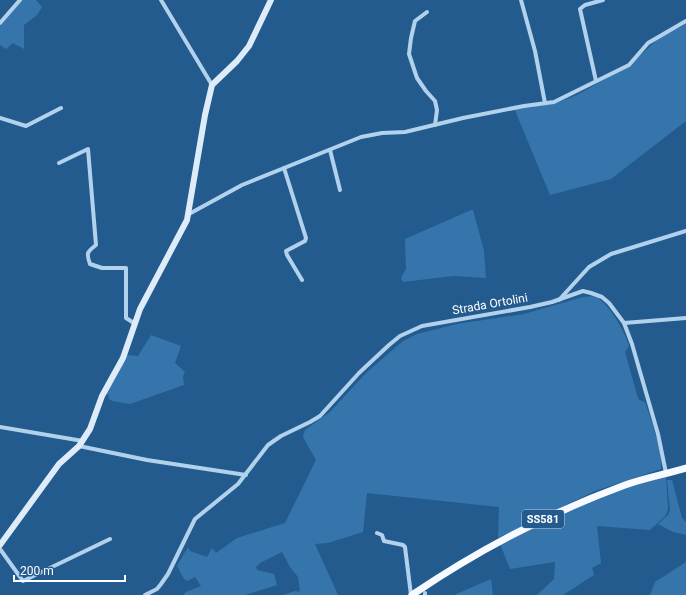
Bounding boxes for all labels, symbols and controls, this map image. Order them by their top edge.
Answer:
street label: Strada Ortolini [451,290,529,318]
road number: SS581 [522,510,564,528]
scale bar [14,557,125,583]
text: 200 m [20,564,54,578]

